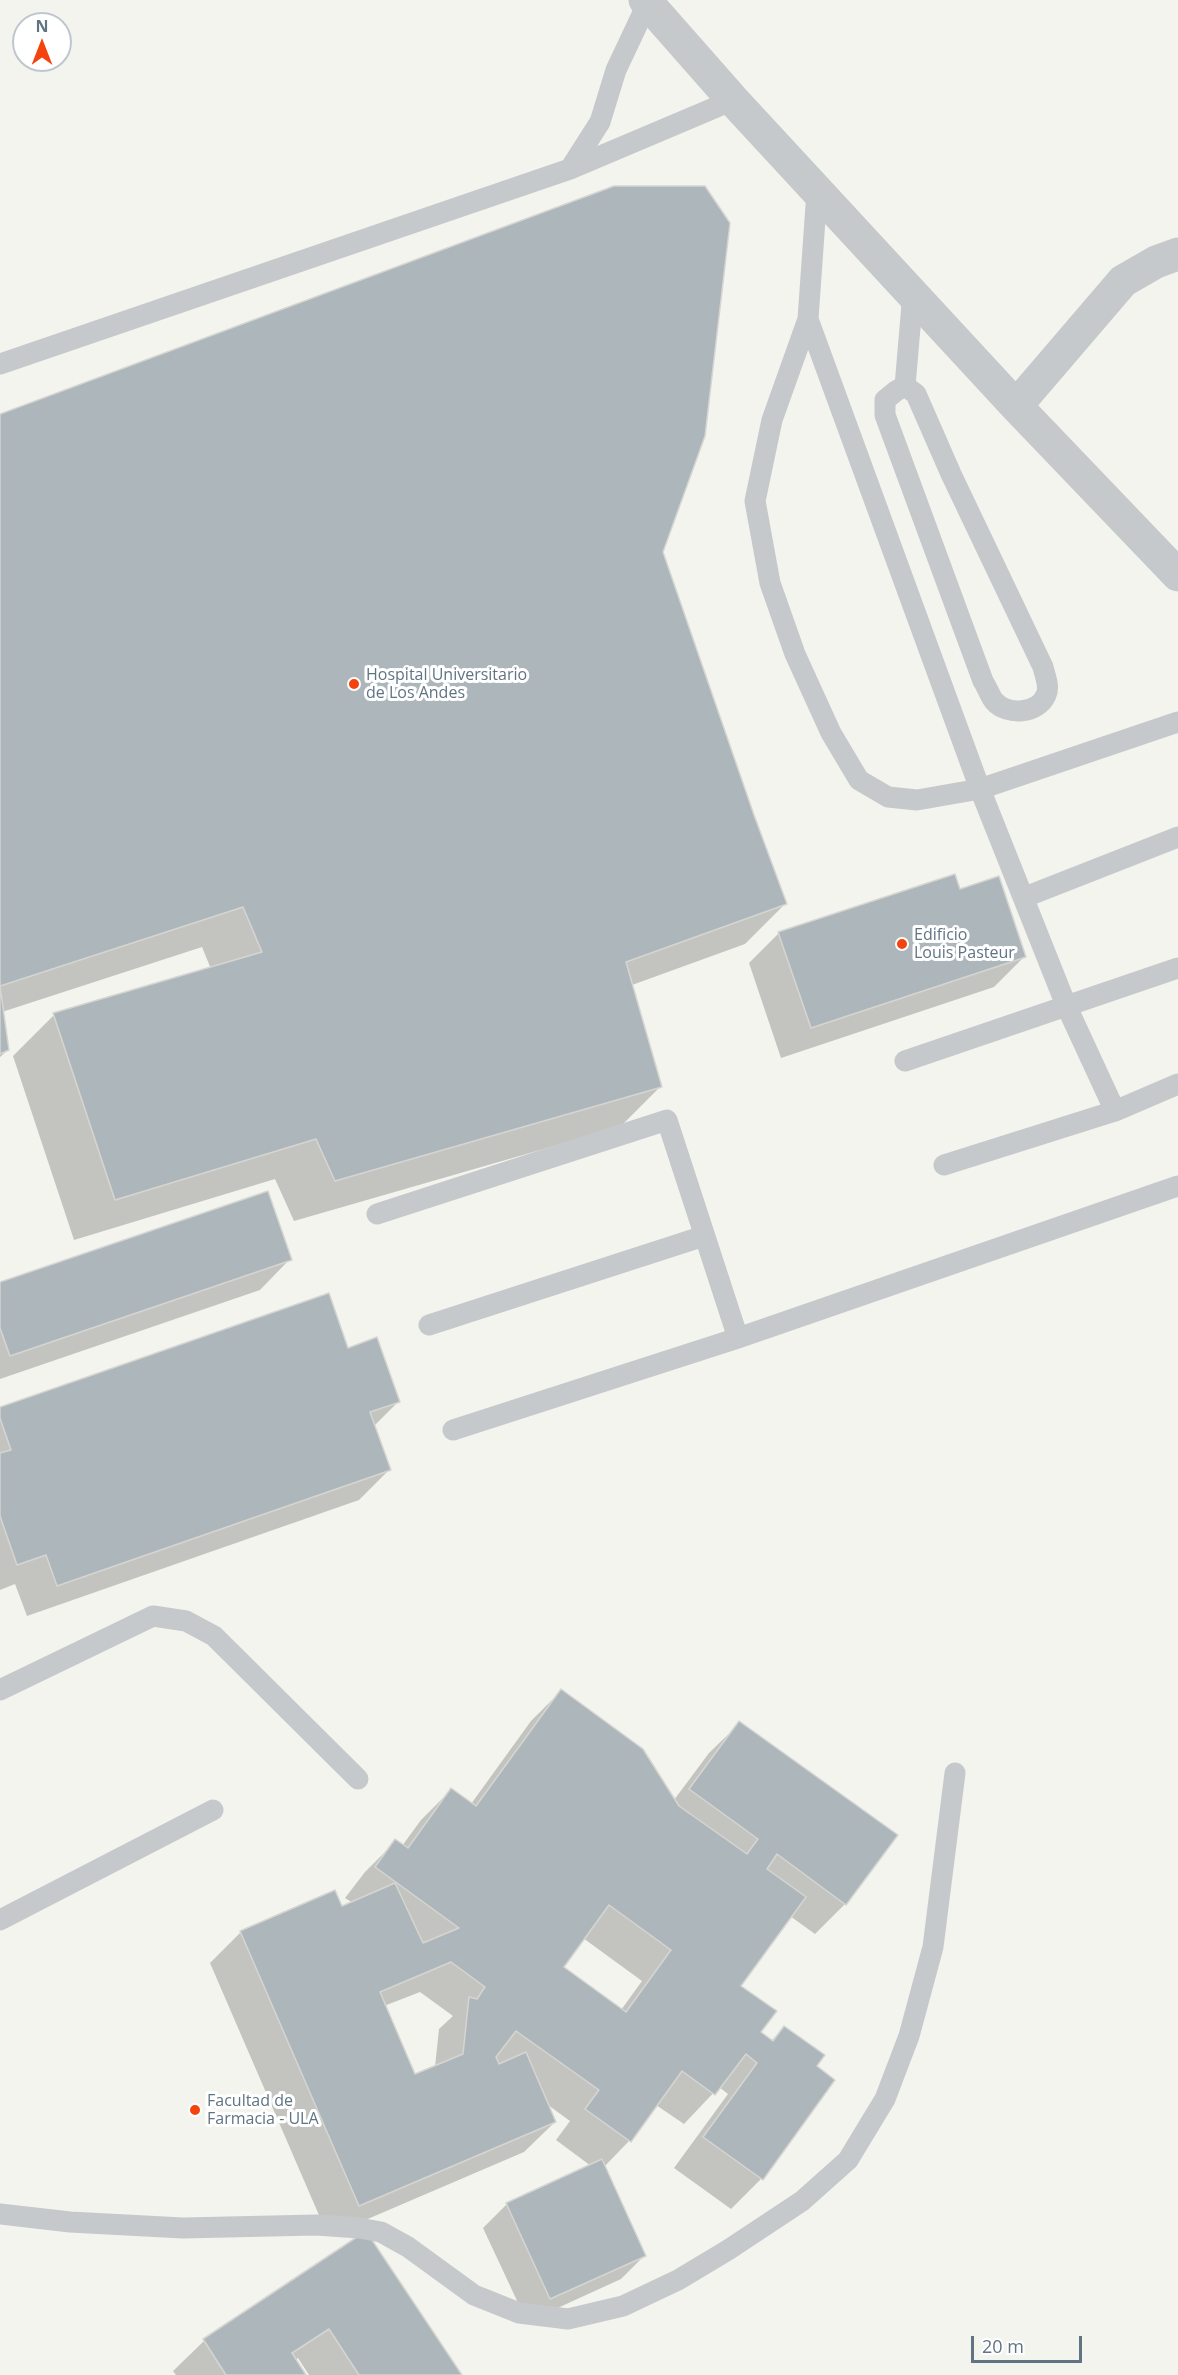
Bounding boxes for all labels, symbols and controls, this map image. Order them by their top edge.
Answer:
north arrow [12,12,72,72]
text: N [35,15,49,37]
place label: Hospital Universitario de Los Andes [366,665,527,703]
marker: Hospital Universitario de Los Andes [347,677,361,691]
place label: Edificio Louis Pasteur [914,925,1015,963]
marker: Edificio Louis Pasteur [895,937,909,951]
place label: Facultad de Farmacia - ULA [207,2091,319,2129]
marker: Facultad de Farmacia - ULA [188,2103,202,2117]
scale bar [974,2324,1085,2362]
text: 20 m [982,2334,1024,2358]

